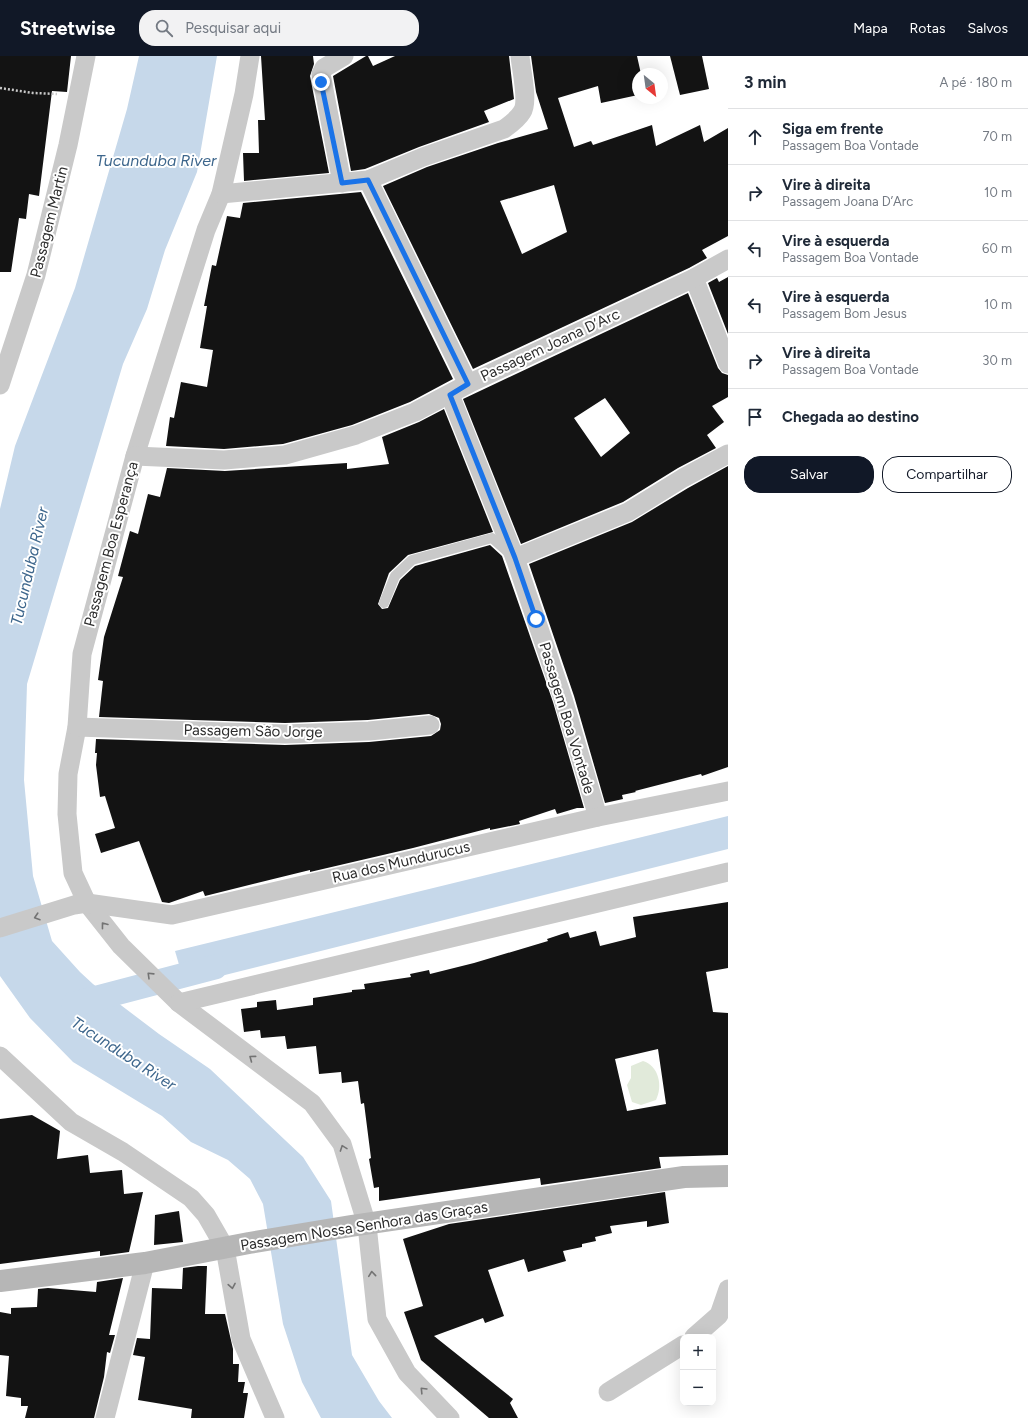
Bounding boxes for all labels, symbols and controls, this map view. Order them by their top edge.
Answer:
search box [139,10,419,46]
text: Streetwise [20,17,115,40]
icon: search [153,17,175,39]
text: Pesquisar aqui [185,19,281,37]
text: Mapa [853,20,888,37]
text: Rotas [910,20,945,37]
text: Salvos [967,20,1008,37]
north arrow [632,68,668,104]
text: 3 min [744,72,786,92]
route end [312,73,330,91]
text: A pé · 180 m [940,75,1012,90]
text: Siga em frente [782,120,883,138]
icon: ahead [744,126,766,148]
text: 70 m [982,129,1012,144]
text: Passagem Boa Vontade [782,138,919,153]
water label: Tucunduba River [96,151,217,170]
street label: Passagem Martin [26,164,72,280]
text: Vire à direita [782,176,871,194]
icon: right [744,182,766,204]
text: 10 m [984,185,1012,200]
text: Passagem Joana D’Arc [782,194,913,209]
text: Vire à esquerda [782,232,889,250]
icon: left [744,238,766,260]
text: 60 m [982,241,1012,256]
text: Passagem Boa Vontade [782,250,919,265]
text: Vire à esquerda [782,288,889,306]
icon: left [744,294,766,316]
text: 10 m [984,297,1012,312]
street label: Passagem Joana D’Arc [478,305,622,385]
text: Passagem Bom Jesus [782,306,907,321]
text: Vire à direita [782,344,871,362]
icon: right [744,350,766,372]
text: 30 m [982,353,1012,368]
text: Passagem Boa Vontade [782,362,919,377]
icon: arrive [744,406,766,428]
text: Chegada ao destino [782,408,919,426]
button: Salvar [744,456,874,493]
button: Compartilhar [882,456,1012,493]
street label: Passagem Boa Esperança [80,459,142,629]
water label: Tucunduba River [7,505,52,627]
route start [527,610,545,628]
street label: Passagem Boa Vontade [535,640,599,796]
street label: Passagem São Jorge [183,721,323,741]
street label: Rua dos Mundurucus [330,837,472,887]
one-way arrow [33,912,40,920]
one-way arrow [101,922,108,929]
one-way arrow [147,972,155,979]
water label: Tucunduba River [68,1013,180,1095]
one-way arrow [249,1056,256,1063]
one-way arrow [339,1145,347,1152]
street label: Passagem Nossa Senhora das Graças [239,1198,489,1254]
one-way arrow [368,1271,377,1277]
one-way arrow [227,1283,236,1289]
map controls [680,1334,716,1406]
button: + [680,1334,716,1370]
button: − [680,1370,716,1406]
one-way arrow [420,1387,428,1395]

